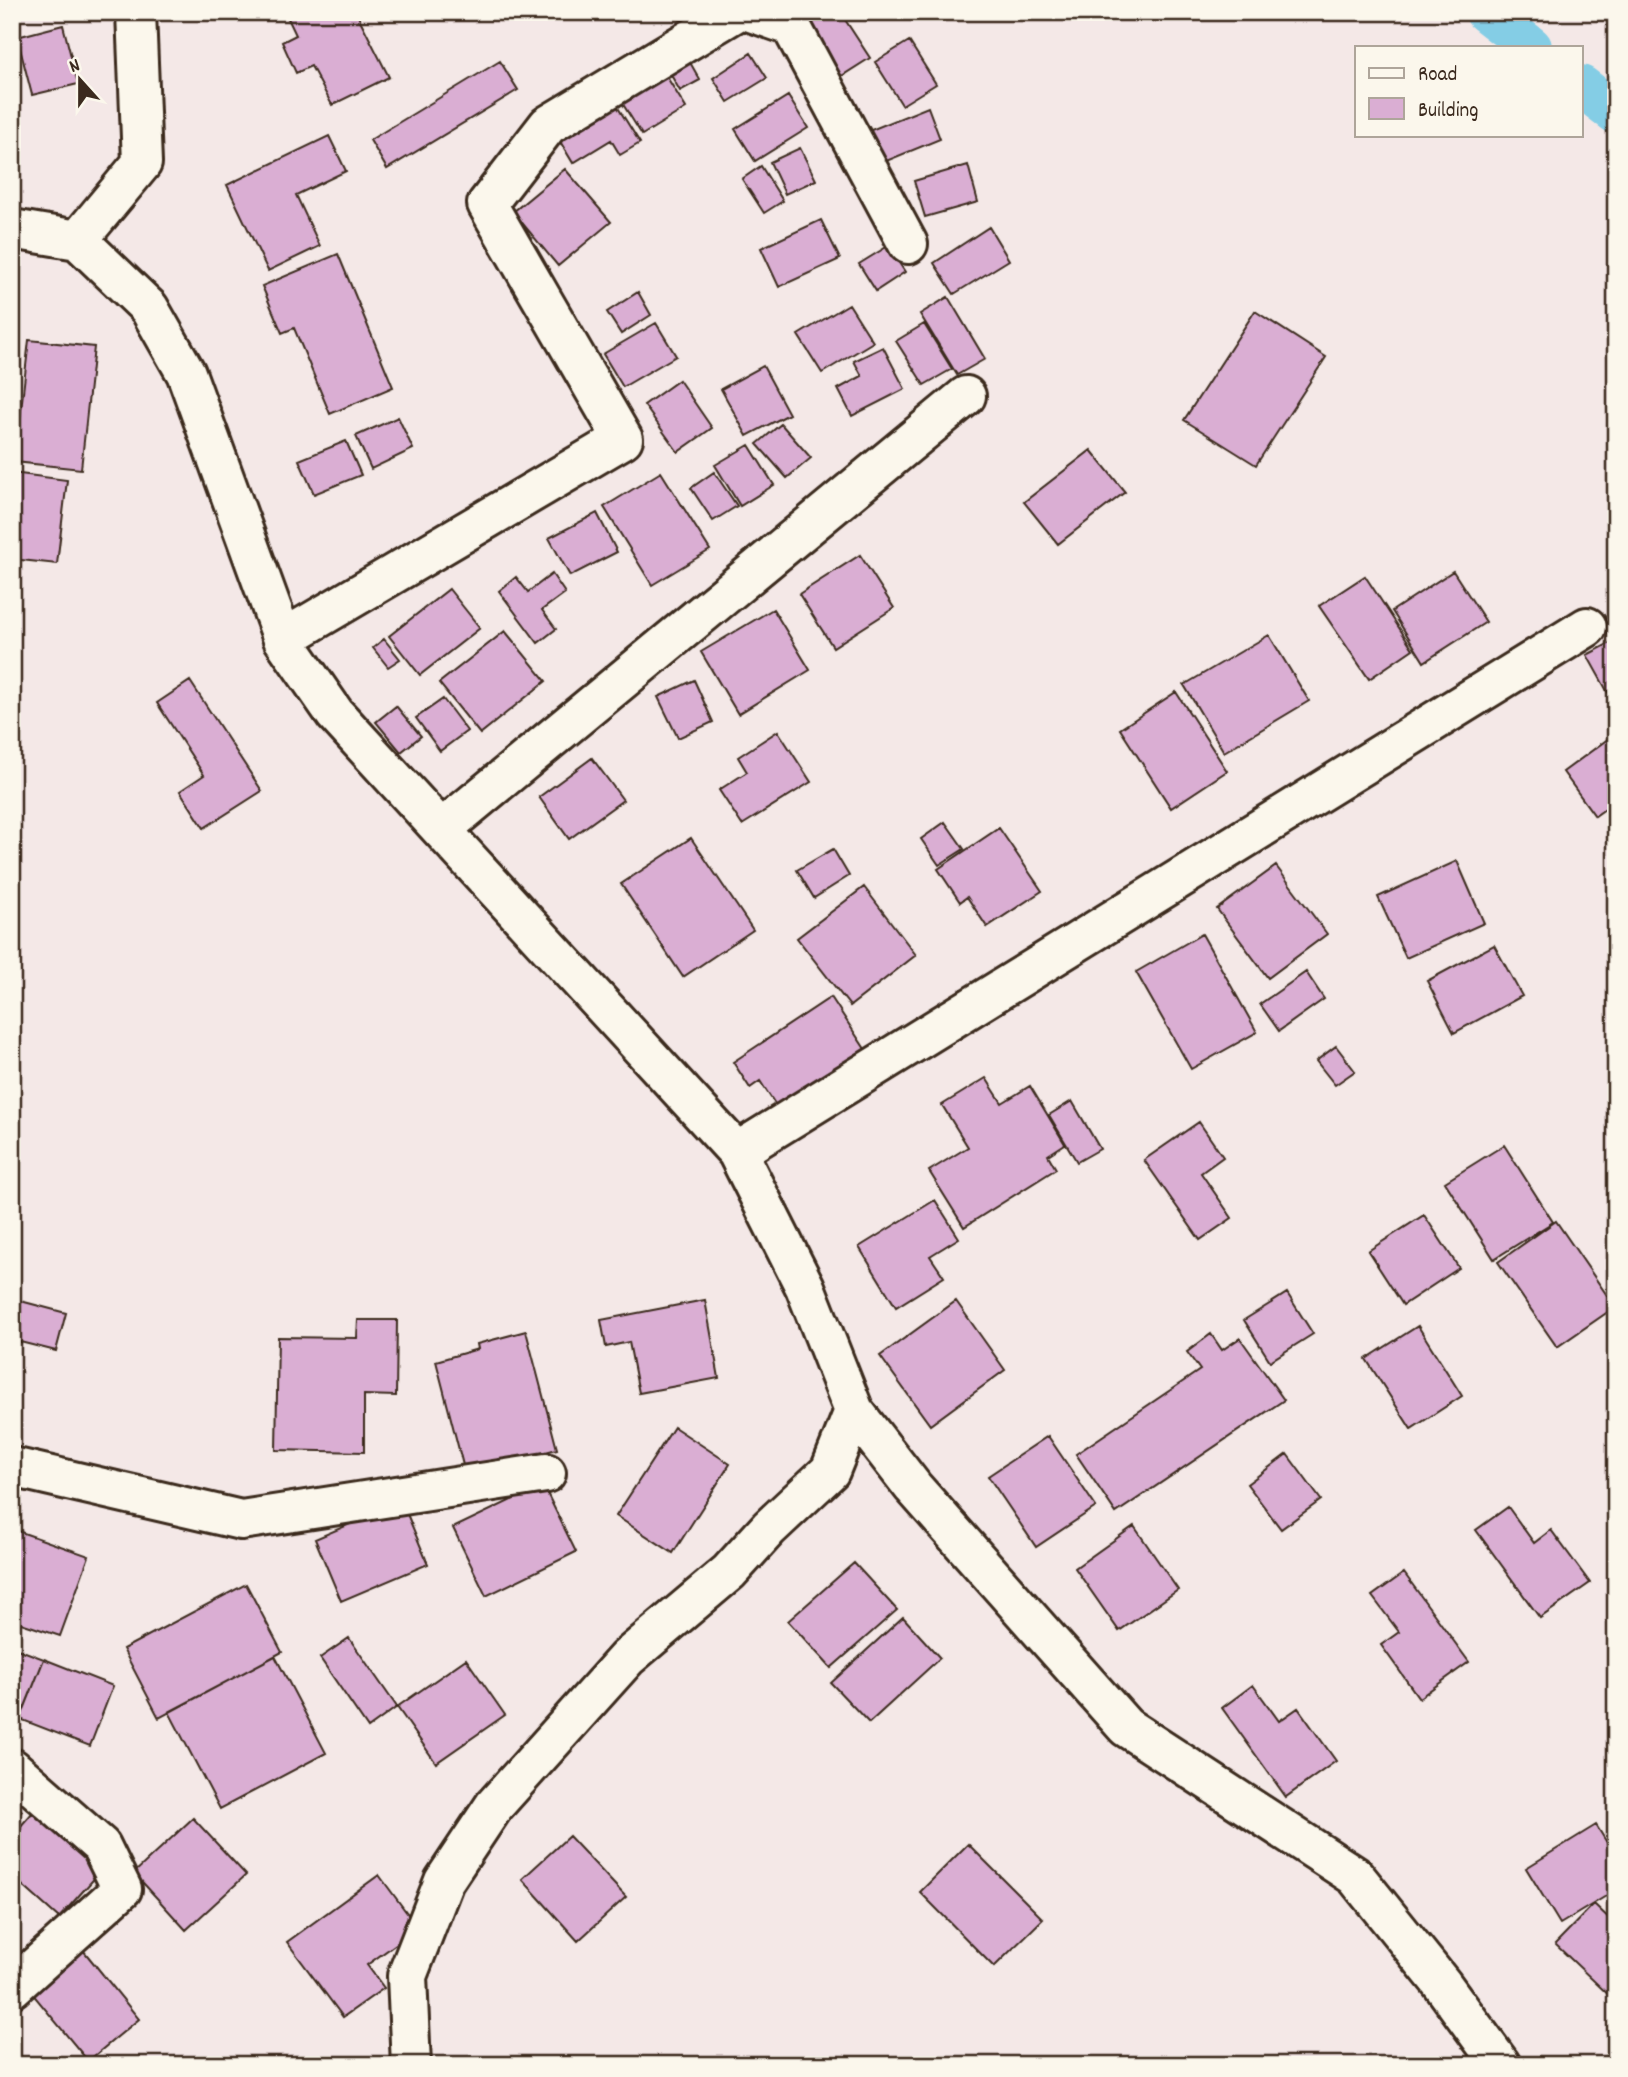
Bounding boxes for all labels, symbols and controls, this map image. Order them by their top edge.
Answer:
north arrow [46,46,116,116]
legend [1355,46,1582,136]
text: N [66,53,84,82]
text: Road [1418,61,1457,91]
text: Building [1418,97,1478,127]

